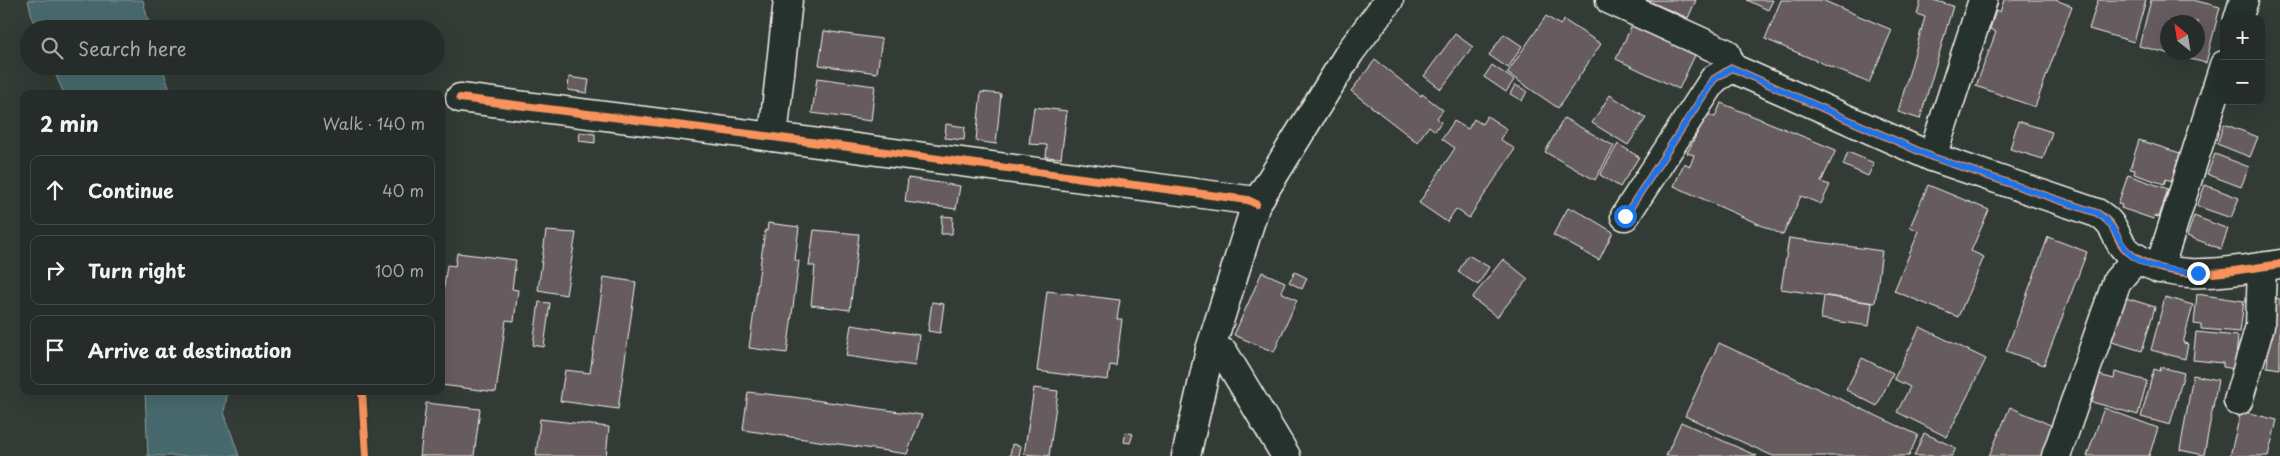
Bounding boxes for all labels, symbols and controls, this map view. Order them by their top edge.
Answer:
north arrow [2160,15,2205,60]
map controls [2220,15,2265,105]
button: + [2220,15,2265,60]
search box [20,20,445,75]
icon: search [38,34,66,62]
text: Search here [78,34,187,62]
button: − [2220,60,2265,105]
text: 2 min [40,107,99,139]
text: Walk · 140 m [323,111,425,135]
icon: ahead [41,176,69,204]
text: Continue [88,176,174,204]
text: 40 m [382,178,424,202]
route start [1614,205,1637,228]
icon: right [41,256,69,284]
text: Turn right [88,256,186,284]
text: 100 m [375,258,424,282]
route end [2187,262,2210,285]
icon: arrive [41,336,69,364]
text: Arrive at destination [88,336,292,364]

